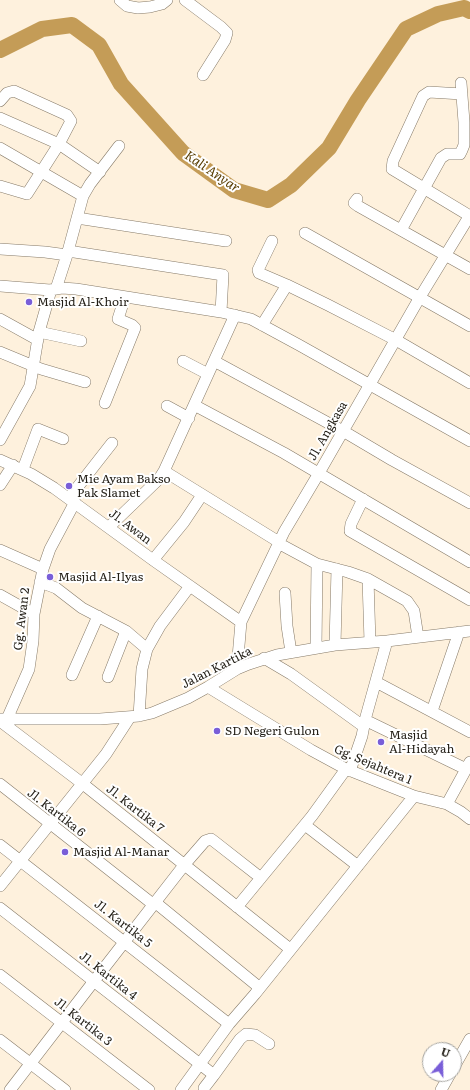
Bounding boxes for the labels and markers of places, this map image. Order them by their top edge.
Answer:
place label: Masjid Al-Khoir [37,295,129,309]
marker: Masjid Al-Khoir [24,297,34,307]
place label: Mie Ayam Bakso Pak Slamet [77,472,171,500]
marker: Mie Ayam Bakso Pak Slamet [64,481,74,491]
place label: Masjid Al-Ilyas [58,570,143,584]
marker: Masjid Al-Ilyas [45,572,55,582]
place label: SD Negeri Gulon [225,724,319,738]
marker: SD Negeri Gulon [212,726,222,736]
place label: Masjid Al-Hidayah [389,728,454,756]
marker: Masjid Al-Hidayah [376,737,386,747]
place label: Masjid Al-Manar [73,845,169,859]
marker: Masjid Al-Manar [60,847,70,857]

